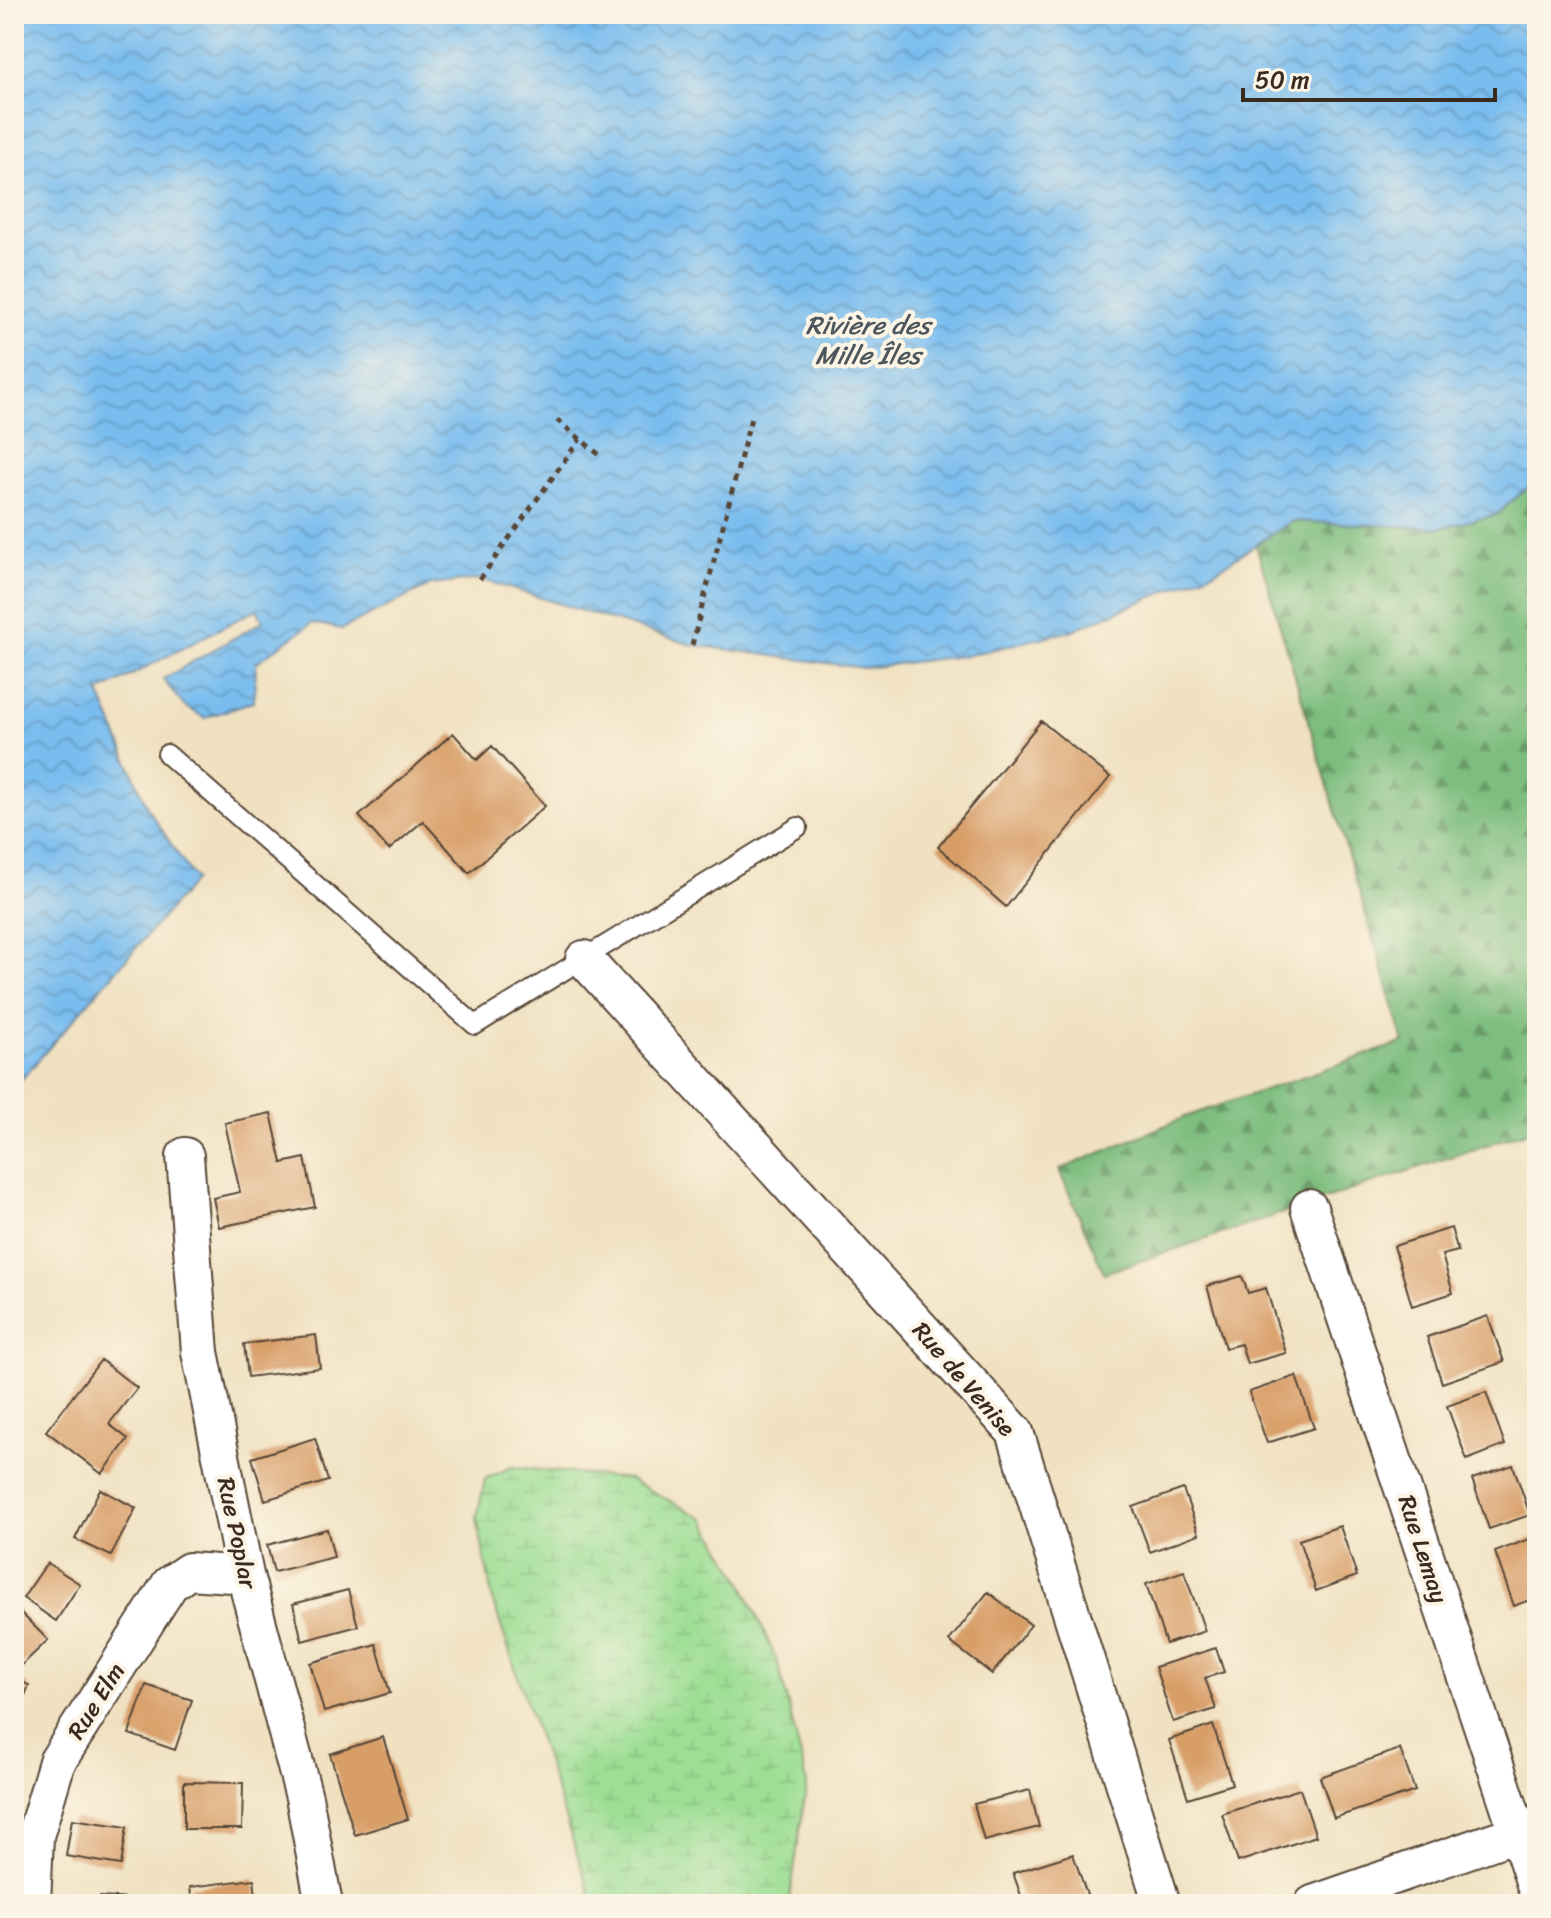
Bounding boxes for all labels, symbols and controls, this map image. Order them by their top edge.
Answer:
scale bar [1243,52,1495,102]
text: 50 m [1255,59,1310,101]
water label: Rivière des Mille Îles [806,302,933,378]
street label: Rue de Venise [902,1312,1027,1447]
street label: Rue Poplar [205,1473,270,1594]
street label: Rue Lemay [1386,1489,1460,1609]
street label: Rue Elm [56,1654,136,1748]

